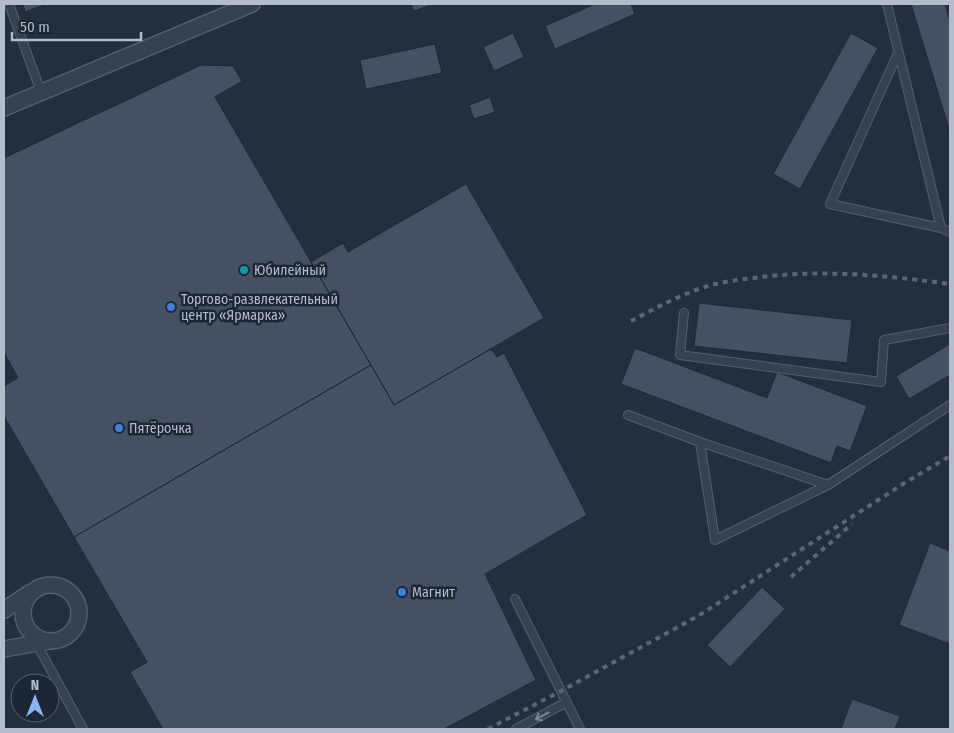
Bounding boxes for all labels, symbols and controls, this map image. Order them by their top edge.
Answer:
scale bar [12,10,141,42]
text: 50 m [20,18,50,36]
place label: Юбилейный [254,262,326,279]
marker: Юбилейный [238,264,250,276]
place label: Торгово-развлекательный центр «Ярмарка» [181,291,338,324]
marker: Торгово-развлекательный центр «Ярмарка» [165,301,177,313]
place label: Пятёрочка [129,420,192,437]
marker: Пятёрочка [113,422,125,434]
place label: Магнит [412,584,455,601]
marker: Магнит [396,586,408,598]
north arrow [10,673,60,723]
text: N [31,677,39,694]
one-way arrow [534,711,549,721]

